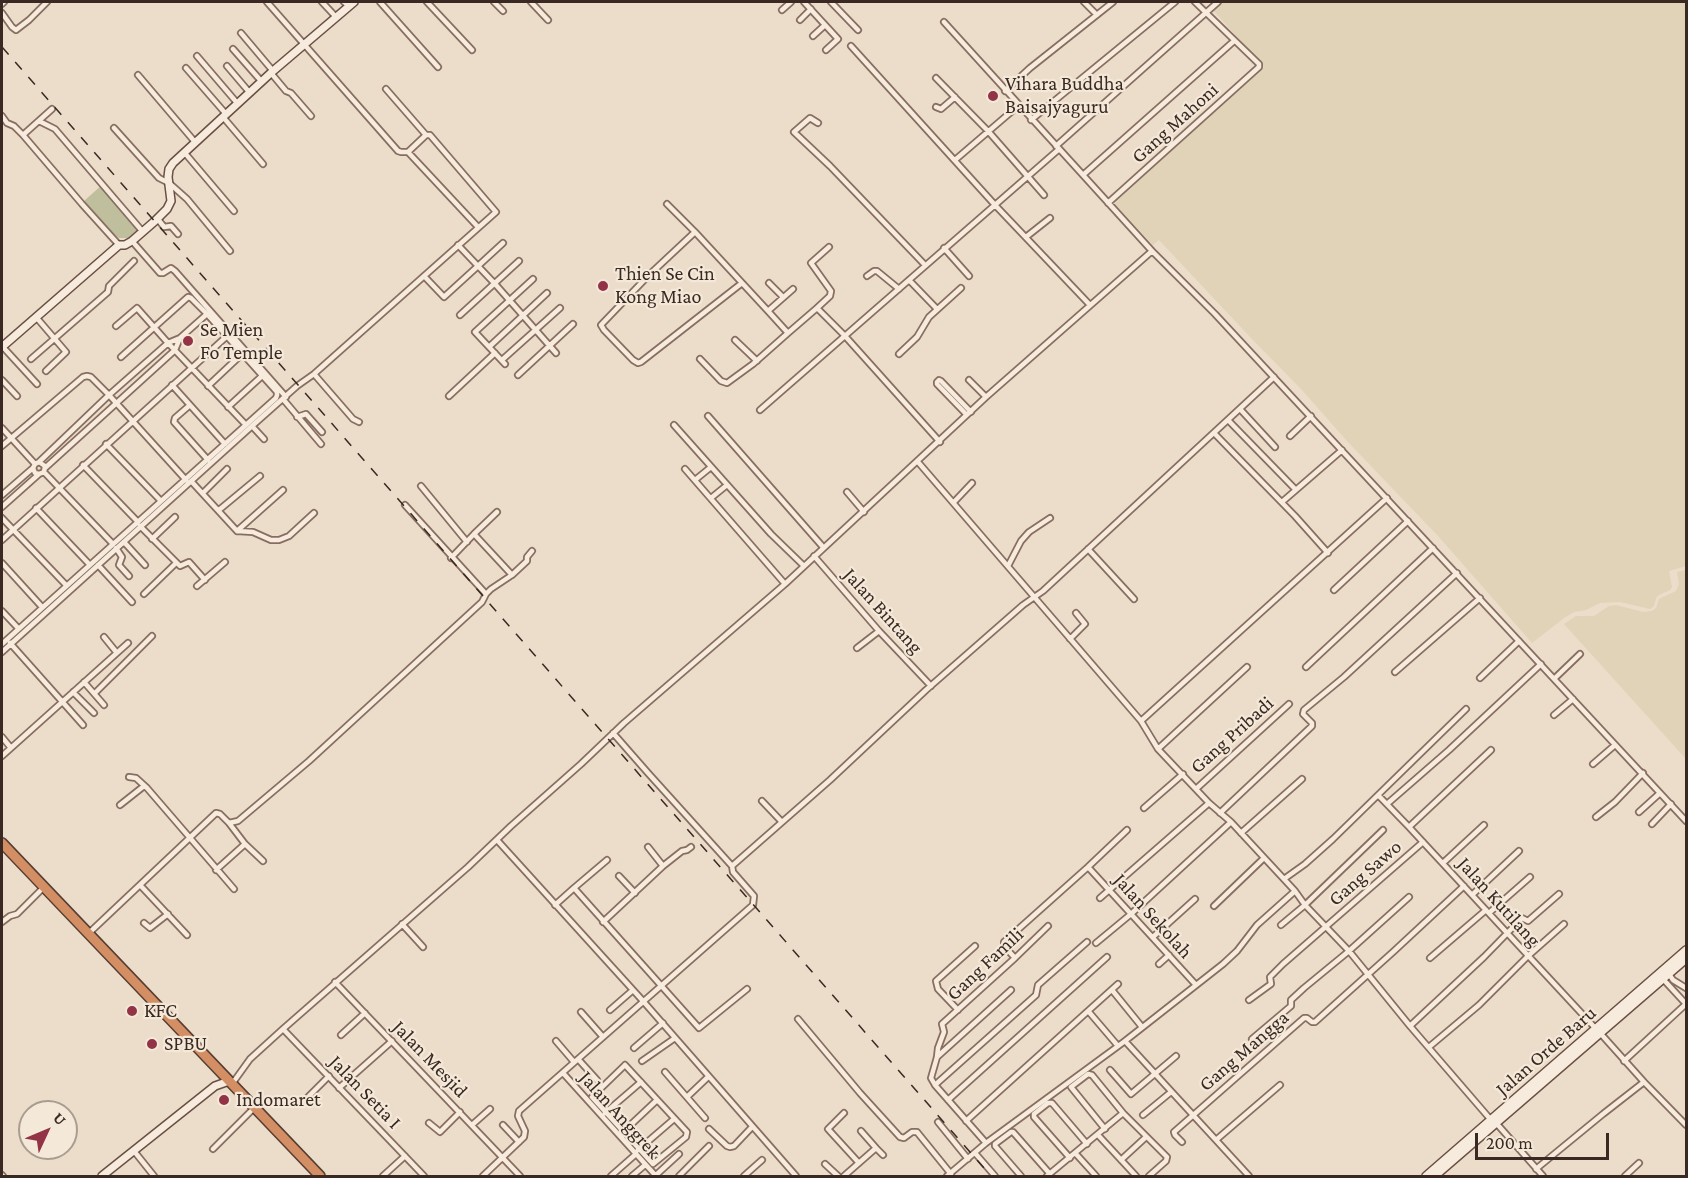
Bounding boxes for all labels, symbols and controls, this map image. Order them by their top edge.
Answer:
place label: Vihara Buddha Baisajyaguru [1005,72,1124,119]
street label: Gang Mahoni [1127,78,1223,168]
marker: Vihara Buddha Baisajyaguru [986,89,1000,103]
place label: Thien Se Cin Kong Miao [615,262,715,309]
marker: Thien Se Cin Kong Miao [596,279,610,293]
place label: Se Mien Fo Temple [200,318,283,365]
marker: Se Mien Fo Temple [181,334,195,348]
street label: Jalan Bintang [838,563,928,659]
street label: Gang Pribadi [1185,691,1279,779]
street label: Gang Sawo [1324,835,1406,911]
street label: Jalan Kutilang [1452,852,1546,952]
street label: Jalan Sekolah [1108,868,1198,964]
street label: Gang Famili [942,922,1028,1006]
place label: KFC [144,999,177,1023]
street label: Jalan Orde Baru [1491,1001,1601,1101]
marker: KFC [125,1004,139,1018]
street label: Gang Mangga [1194,1005,1294,1097]
street label: Jalan Mesjid [387,1015,473,1103]
place label: SPBU [164,1032,207,1056]
marker: SPBU [145,1037,159,1051]
street label: Jalan Setia I [324,1050,406,1134]
street label: Jalan Anggrek [574,1066,666,1164]
place label: Indomaret [236,1088,321,1112]
marker: Indomaret [217,1093,231,1107]
north arrow [18,1100,78,1160]
text: U [50,1109,70,1128]
scale bar [1478,1121,1612,1159]
text: 200 m [1486,1133,1533,1153]

